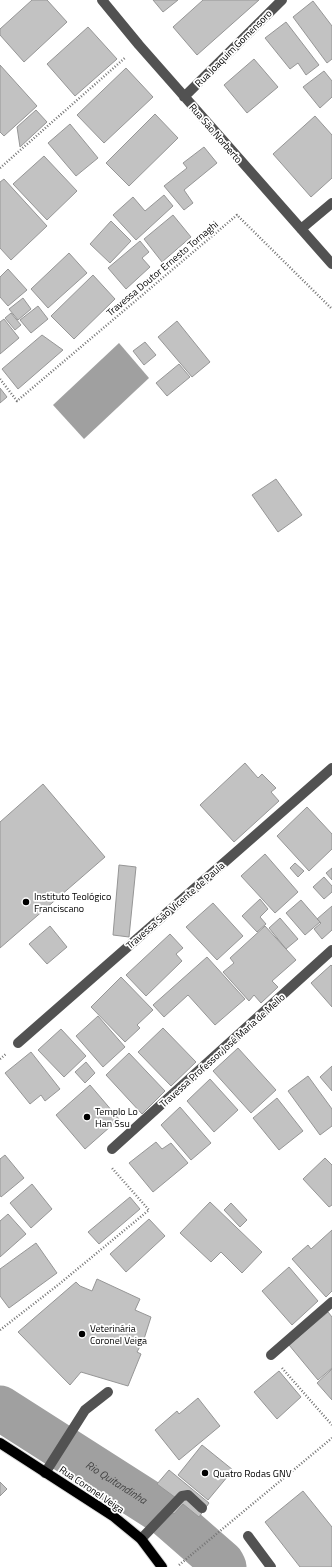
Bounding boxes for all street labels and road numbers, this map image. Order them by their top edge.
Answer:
street label: Rua Joaquim Gomensoro [191,6,275,90]
street label: Rua São Norberto [185,100,246,166]
street label: Travessa Doutor Ernesto Tornaghi [103,217,221,320]
street label: Travessa São Vicente de Paula [123,858,228,953]
street label: Travessa Professor José Maria de Mello [156,990,288,1111]
street label: Rua Coronel Veiga [56,1462,127,1517]

